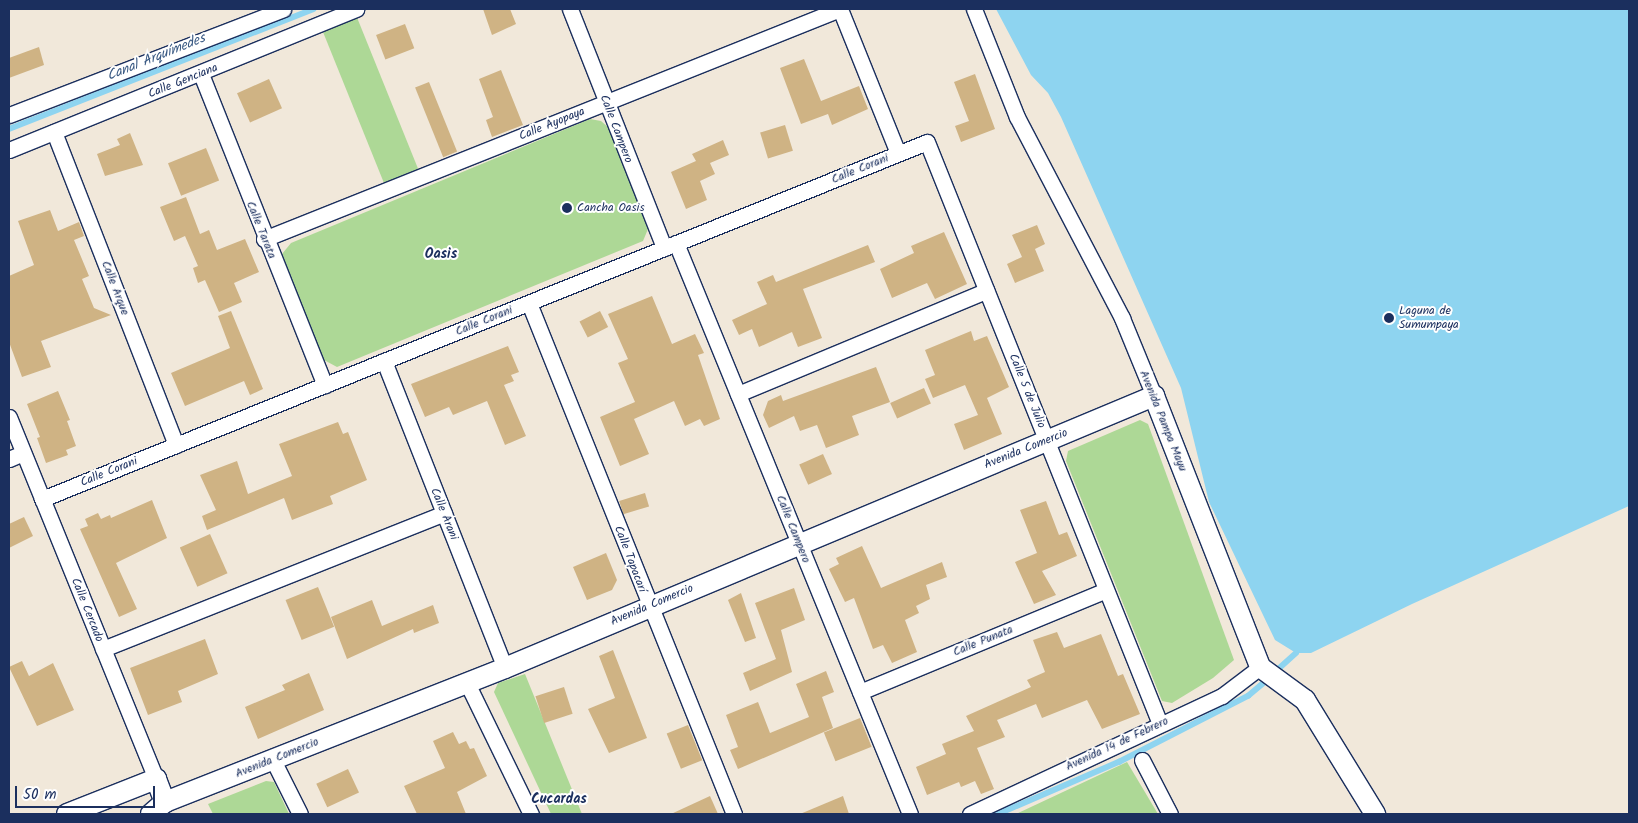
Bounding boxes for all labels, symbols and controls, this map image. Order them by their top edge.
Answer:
water label: Canal Arquímedes [104,30,208,84]
street label: Calle Genciana [146,60,220,102]
street label: Calle Campero [596,93,636,165]
street label: Calle Ayopaya [517,104,587,144]
street label: Calle Corani [829,151,891,187]
street label: Calle Tarata [243,199,279,261]
place label: Cancha Oasis [577,201,644,215]
marker: Cancha Oasis [561,202,573,214]
district label: Oasis [425,246,457,262]
street label: Calle Arque [98,259,132,317]
street label: Calle Corani [453,303,515,339]
place label: Laguna de Sumumpaya [1399,304,1459,332]
marker: Laguna de Sumumpaya [1383,312,1395,324]
street label: Calle 5 de Julio [1006,352,1048,430]
street label: Avenida Pampa Mayu [1136,368,1190,474]
street label: Avenida Comercio [982,426,1070,472]
street label: Calle Corani [78,454,140,490]
street label: Calle Arani [427,486,461,542]
street label: Calle Campero [773,493,813,565]
street label: Calle Tapacarí [611,524,649,594]
street label: Calle Cercado [68,576,106,644]
street label: Avenida Comercio [608,581,696,629]
street label: Calle Punata [951,622,1015,660]
street label: Avenida 14 de Febrero [1063,714,1171,774]
street label: Avenida Comercio [233,735,321,781]
scale bar [18,776,158,808]
text: 50 m [23,783,57,807]
district label: Cucardas [531,791,587,807]

